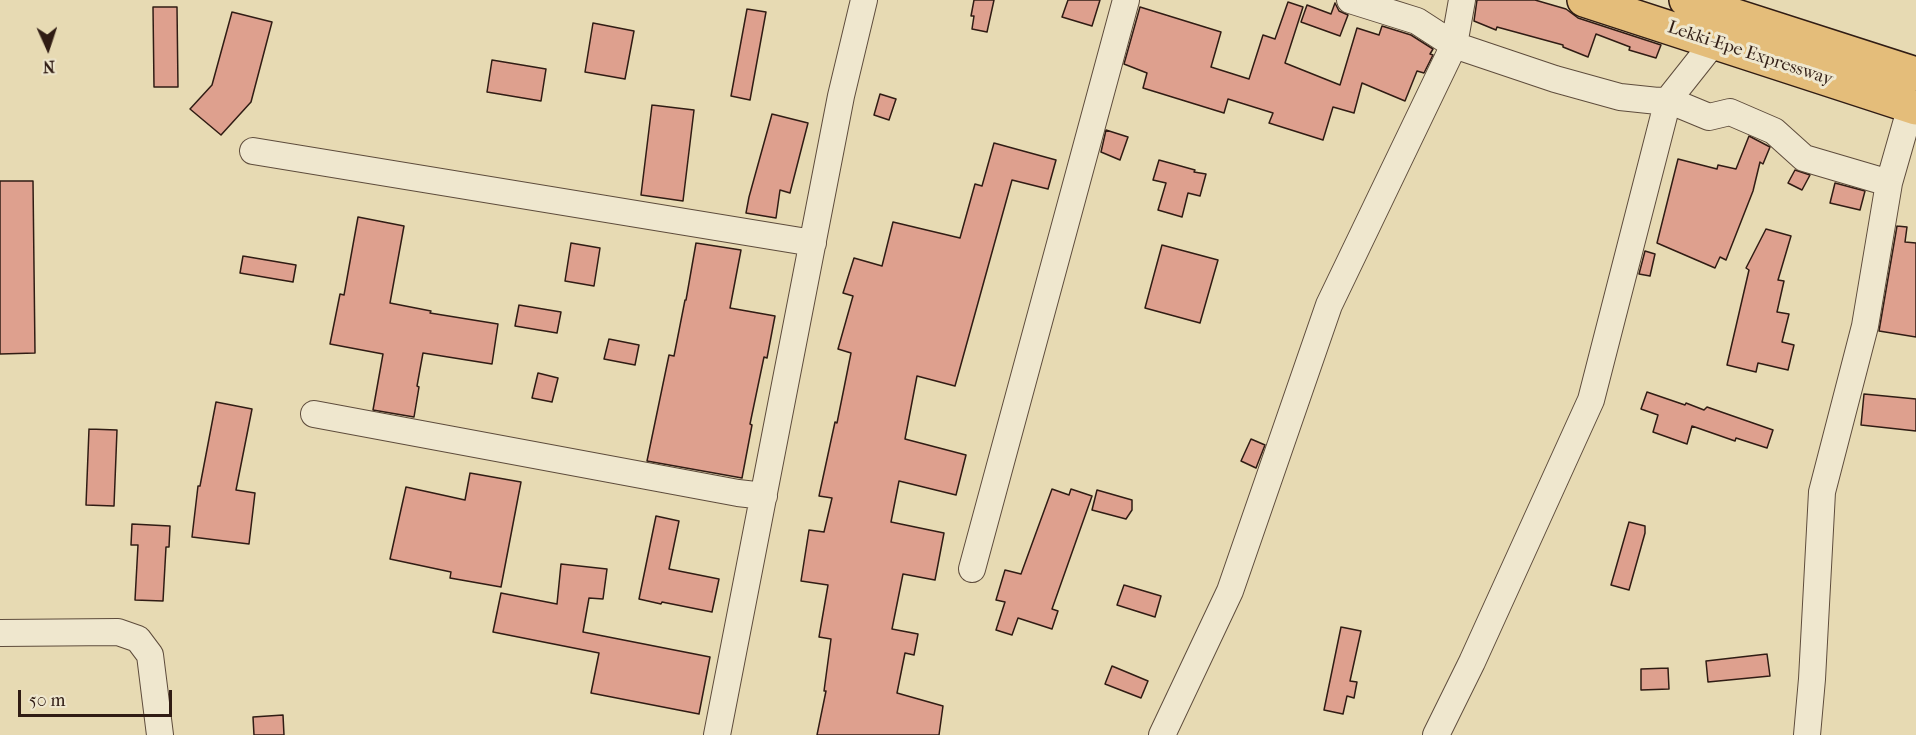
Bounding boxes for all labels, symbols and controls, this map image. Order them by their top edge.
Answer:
street label: Lekki-Epe Expressway [1665,17,1835,91]
north arrow [18,18,78,78]
text: N [42,57,56,76]
scale bar [21,678,176,716]
text: 50 m [29,690,65,711]

